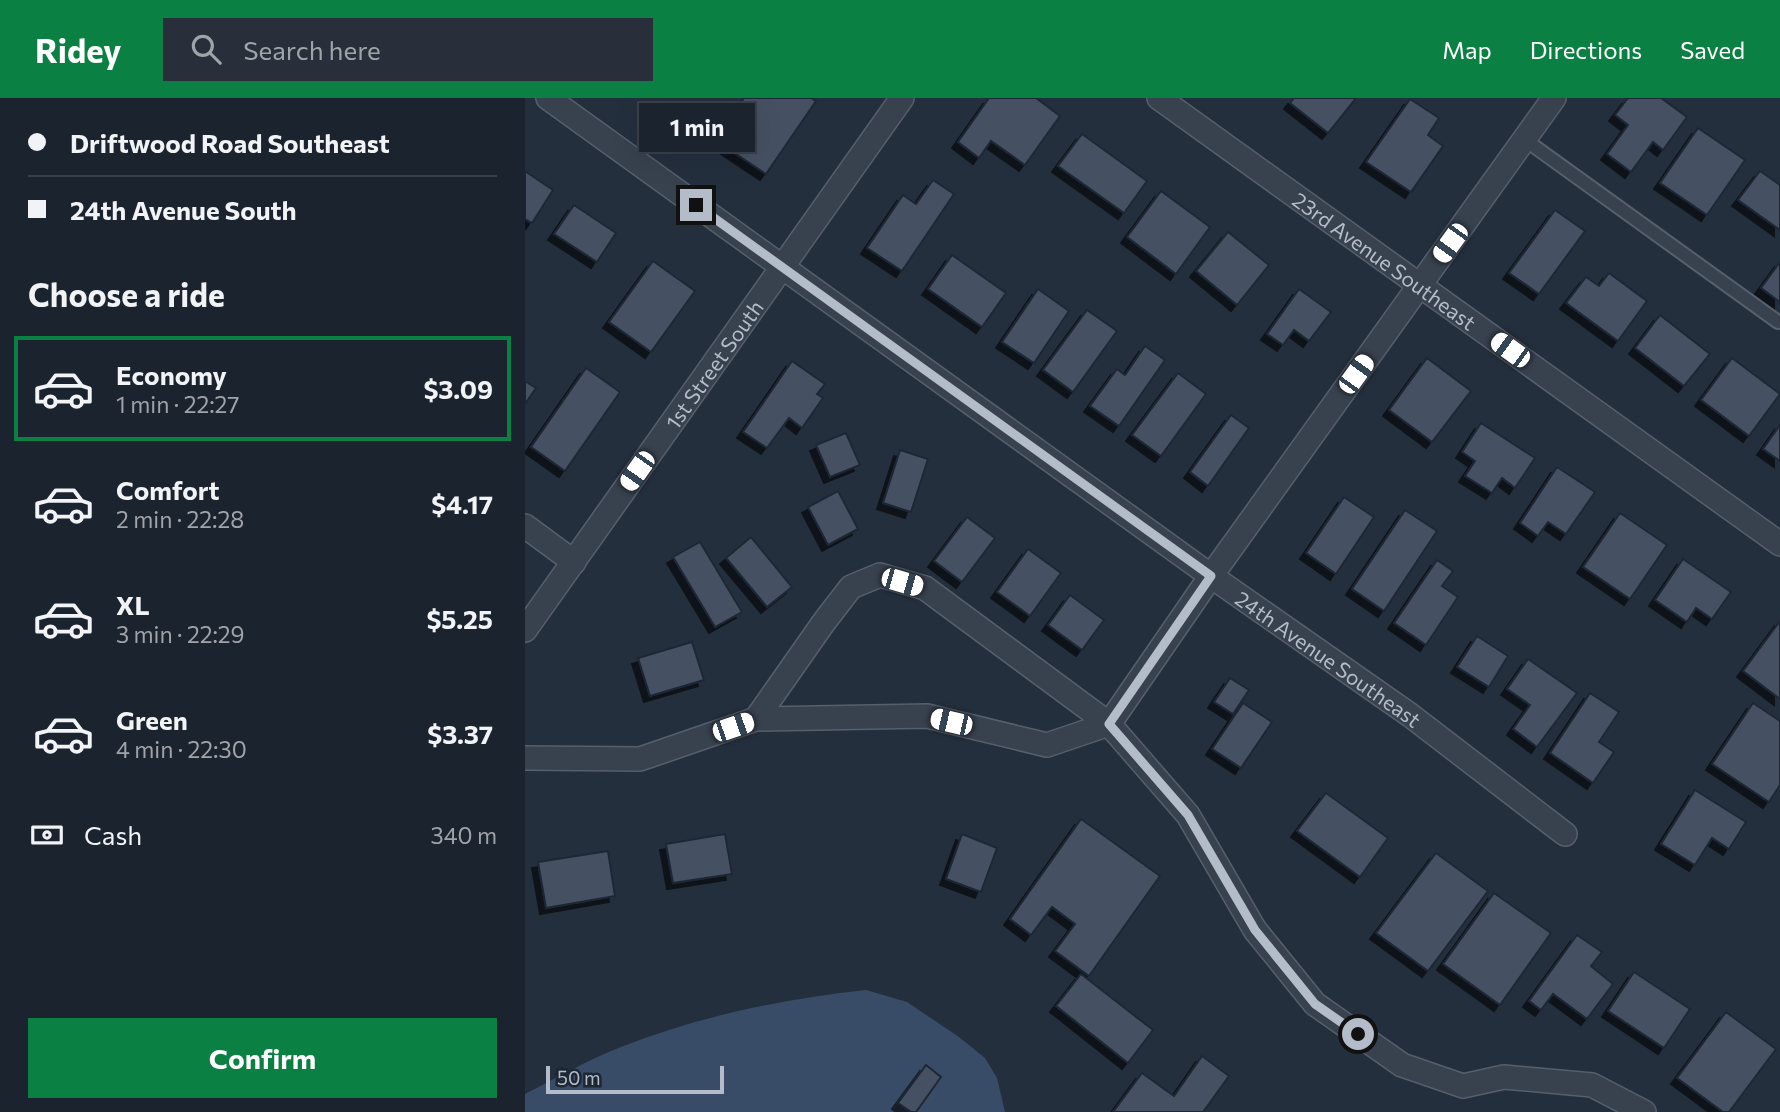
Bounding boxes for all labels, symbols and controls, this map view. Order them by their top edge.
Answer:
search box [163,18,653,81]
text: Ridey [35,29,121,70]
icon: search [187,30,225,68]
text: Search here [243,34,381,65]
text: Map [1442,35,1492,64]
text: Directions [1530,35,1642,64]
text: Saved [1680,35,1745,64]
callout: 1 min [638,104,754,153]
text: 1 min [670,113,724,141]
text: Driftwood Road Southeast [70,127,390,158]
street label: 23rd Avenue Southeast [1288,186,1481,334]
route end [680,189,712,221]
text: 24th Avenue South [70,194,297,225]
car [1430,220,1471,266]
text: Choose a ride [28,274,225,314]
street label: 1st Street South [659,295,768,433]
car [1487,329,1534,371]
car [1336,351,1377,397]
icon: car [32,357,95,420]
text: Economy [116,359,227,390]
text: $3.09 [423,373,493,404]
text: 1 min · 22:27 [116,390,239,418]
car [617,448,658,494]
icon: car [32,472,95,535]
text: Comfort [116,474,219,505]
text: $4.17 [431,488,493,519]
text: 2 min · 22:28 [116,505,244,533]
car [879,566,926,598]
street label: 24th Avenue Southeast [1231,585,1426,732]
icon: car [32,587,95,650]
text: XL [116,589,150,620]
text: $5.25 [426,603,493,634]
text: 3 min · 22:29 [116,620,245,648]
icon: car [32,702,95,765]
text: Green [116,704,188,735]
car [929,707,974,737]
car [710,710,757,744]
text: $3.37 [427,718,493,749]
text: 4 min · 22:30 [116,735,247,763]
icon: cash [28,816,66,854]
text: Cash [84,819,142,850]
text: 340 m [431,821,497,849]
button: Confirm [28,1018,497,1098]
route start [1342,1018,1374,1050]
scale bar [546,1063,725,1095]
text: 50 m [557,1066,601,1089]

